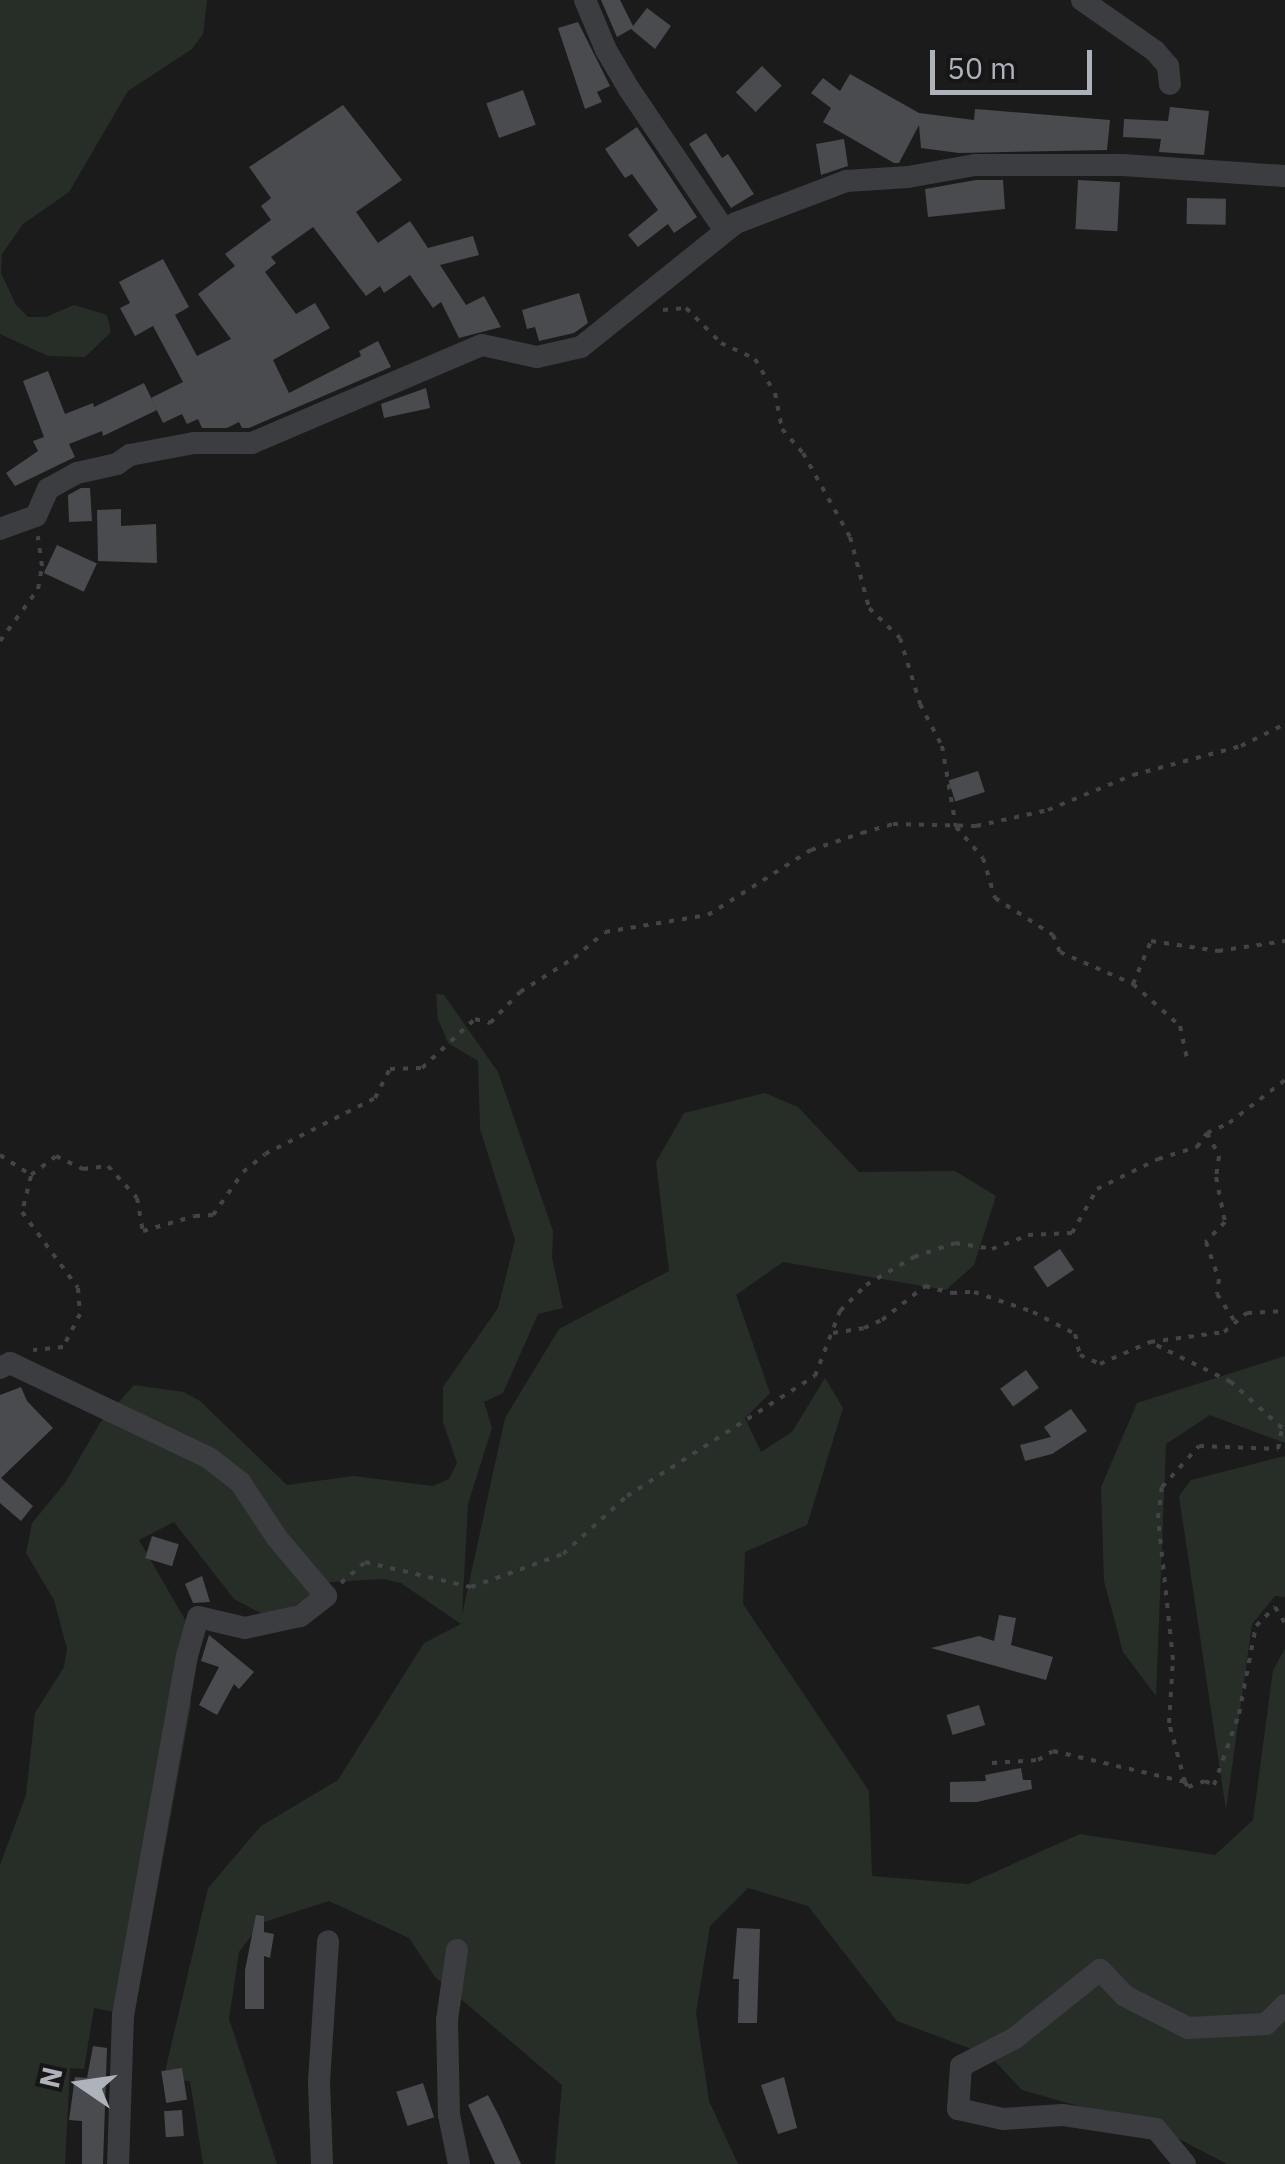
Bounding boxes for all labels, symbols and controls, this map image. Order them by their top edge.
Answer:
scale bar [935,30,1098,92]
text: 50 m [947,48,1016,87]
north arrow [30,2034,130,2134]
text: N [30,2063,71,2091]

